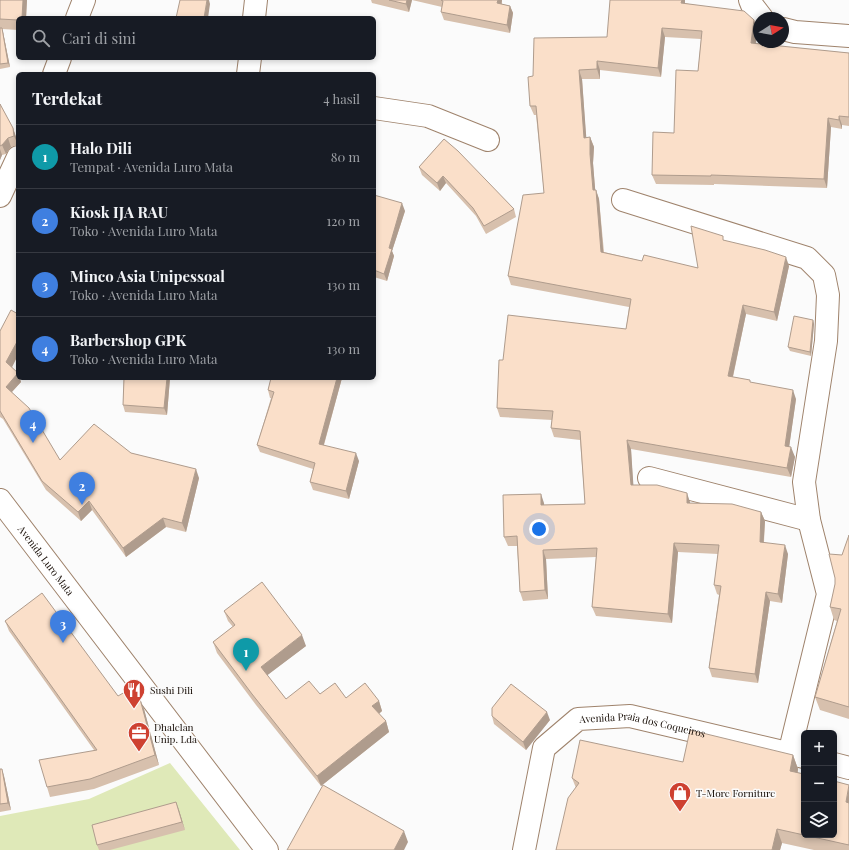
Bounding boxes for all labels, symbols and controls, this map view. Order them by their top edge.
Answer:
north arrow [753,12,789,48]
search box [16,16,376,60]
icon: search [30,27,52,49]
text: Cari di sini [62,28,136,48]
text: Terdekat [32,87,102,109]
text: 4 hasil [323,90,360,107]
text: Halo Dili [70,138,132,158]
text: 1 [43,148,47,165]
text: 80 m [331,148,360,165]
text: Tempat · Avenida Luro Mata [70,158,233,175]
text: Kiosk IJA RAU [70,202,168,222]
text: 2 [42,212,48,229]
text: 120 m [326,212,360,229]
text: Toko · Avenida Luro Mata [70,222,217,239]
text: Minco Asia Unipessoal [70,266,225,286]
text: 3 [42,276,48,293]
text: 130 m [327,276,360,293]
text: Toko · Avenida Luro Mata [70,286,217,303]
text: Barbershop GPK [70,330,186,350]
text: 4 [42,340,48,357]
text: 130 m [327,340,360,357]
text: Toko · Avenida Luro Mata [70,350,217,367]
pin: 4 [20,410,46,443]
pin: 2 [69,472,95,505]
your location [529,519,549,539]
street label: Avenida Luro Mata [14,522,77,598]
pin: 3 [50,610,76,643]
pin: 1 [233,638,259,671]
restaurant icon: Sushi Dili [121,677,147,710]
place label: Sushi Dili [150,683,193,697]
street label: Avenida Praia dos Coqueiros [578,709,707,741]
office icon: Dhalelan Unip. Lda [126,720,152,753]
place label: Dhalelan Unip. Lda [154,720,197,746]
map controls [801,730,837,838]
button: + [801,730,837,766]
button: − [801,766,837,802]
shop icon: T-More Forniture [667,780,693,813]
place label: T-More Forniture [696,786,775,800]
button: layers [801,802,837,838]

